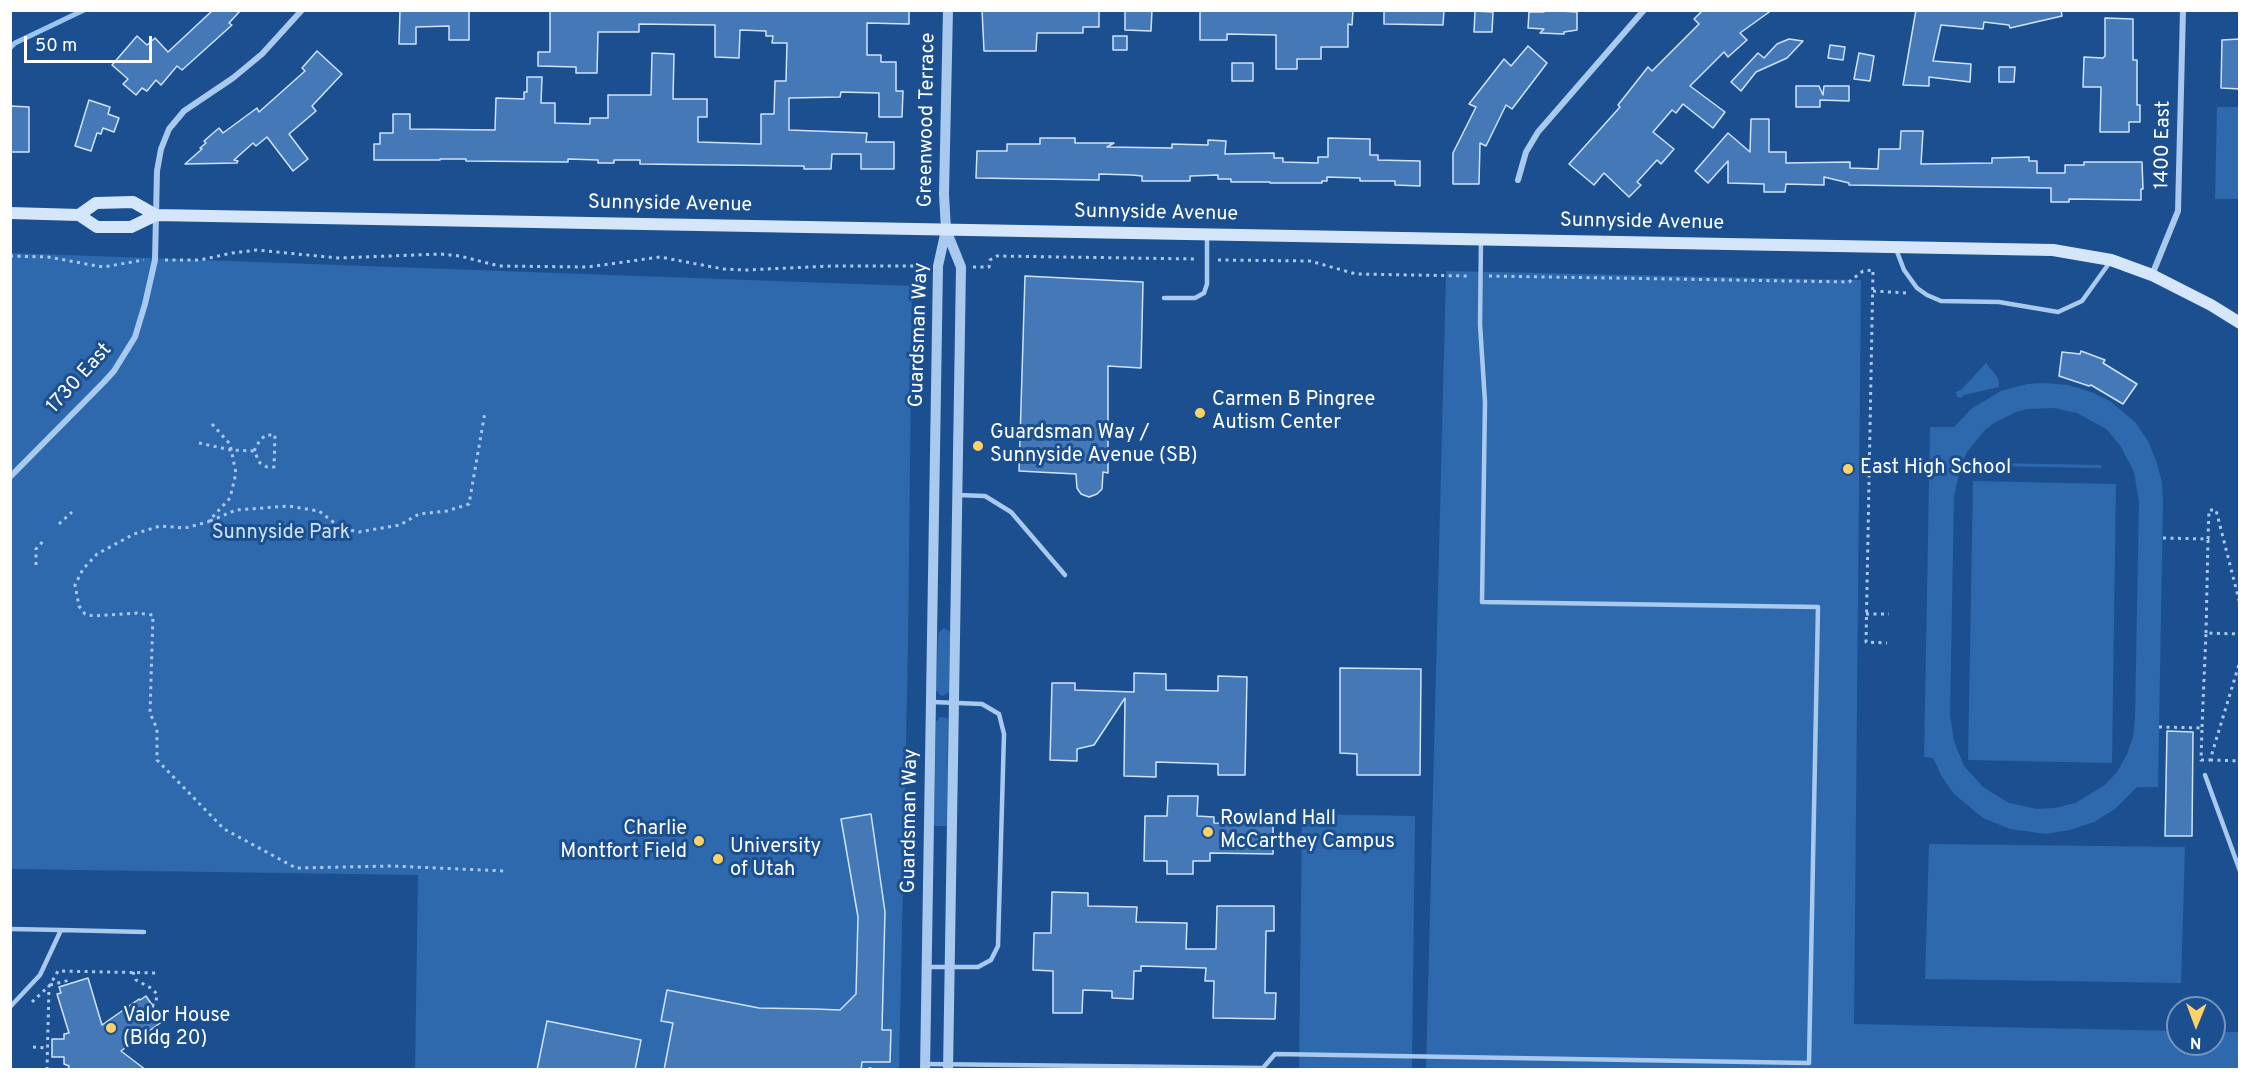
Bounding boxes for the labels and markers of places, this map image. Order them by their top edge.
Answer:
place label: Carmen B Pingree Autism Center [1212,389,1375,436]
marker: Carmen B Pingree Autism Center [1193,406,1207,420]
place label: Guardsman Way / Sunnyside Avenue (SB) [990,422,1198,469]
marker: Guardsman Way / Sunnyside Avenue (SB) [971,439,985,453]
place label: East High School [1860,457,2011,481]
marker: East High School [1841,462,1855,476]
place label: Rowland Hall McCarthey Campus [1220,808,1395,855]
place label: Charlie Montfort Field [560,818,687,865]
marker: Rowland Hall McCarthey Campus [1201,825,1215,839]
marker: Charlie Montfort Field [692,834,706,848]
place label: University of Utah [730,836,821,883]
marker: University of Utah [711,852,725,866]
place label: Valor House (Bldg 20) [123,1005,230,1052]
marker: Valor House (Bldg 20) [104,1021,118,1035]

